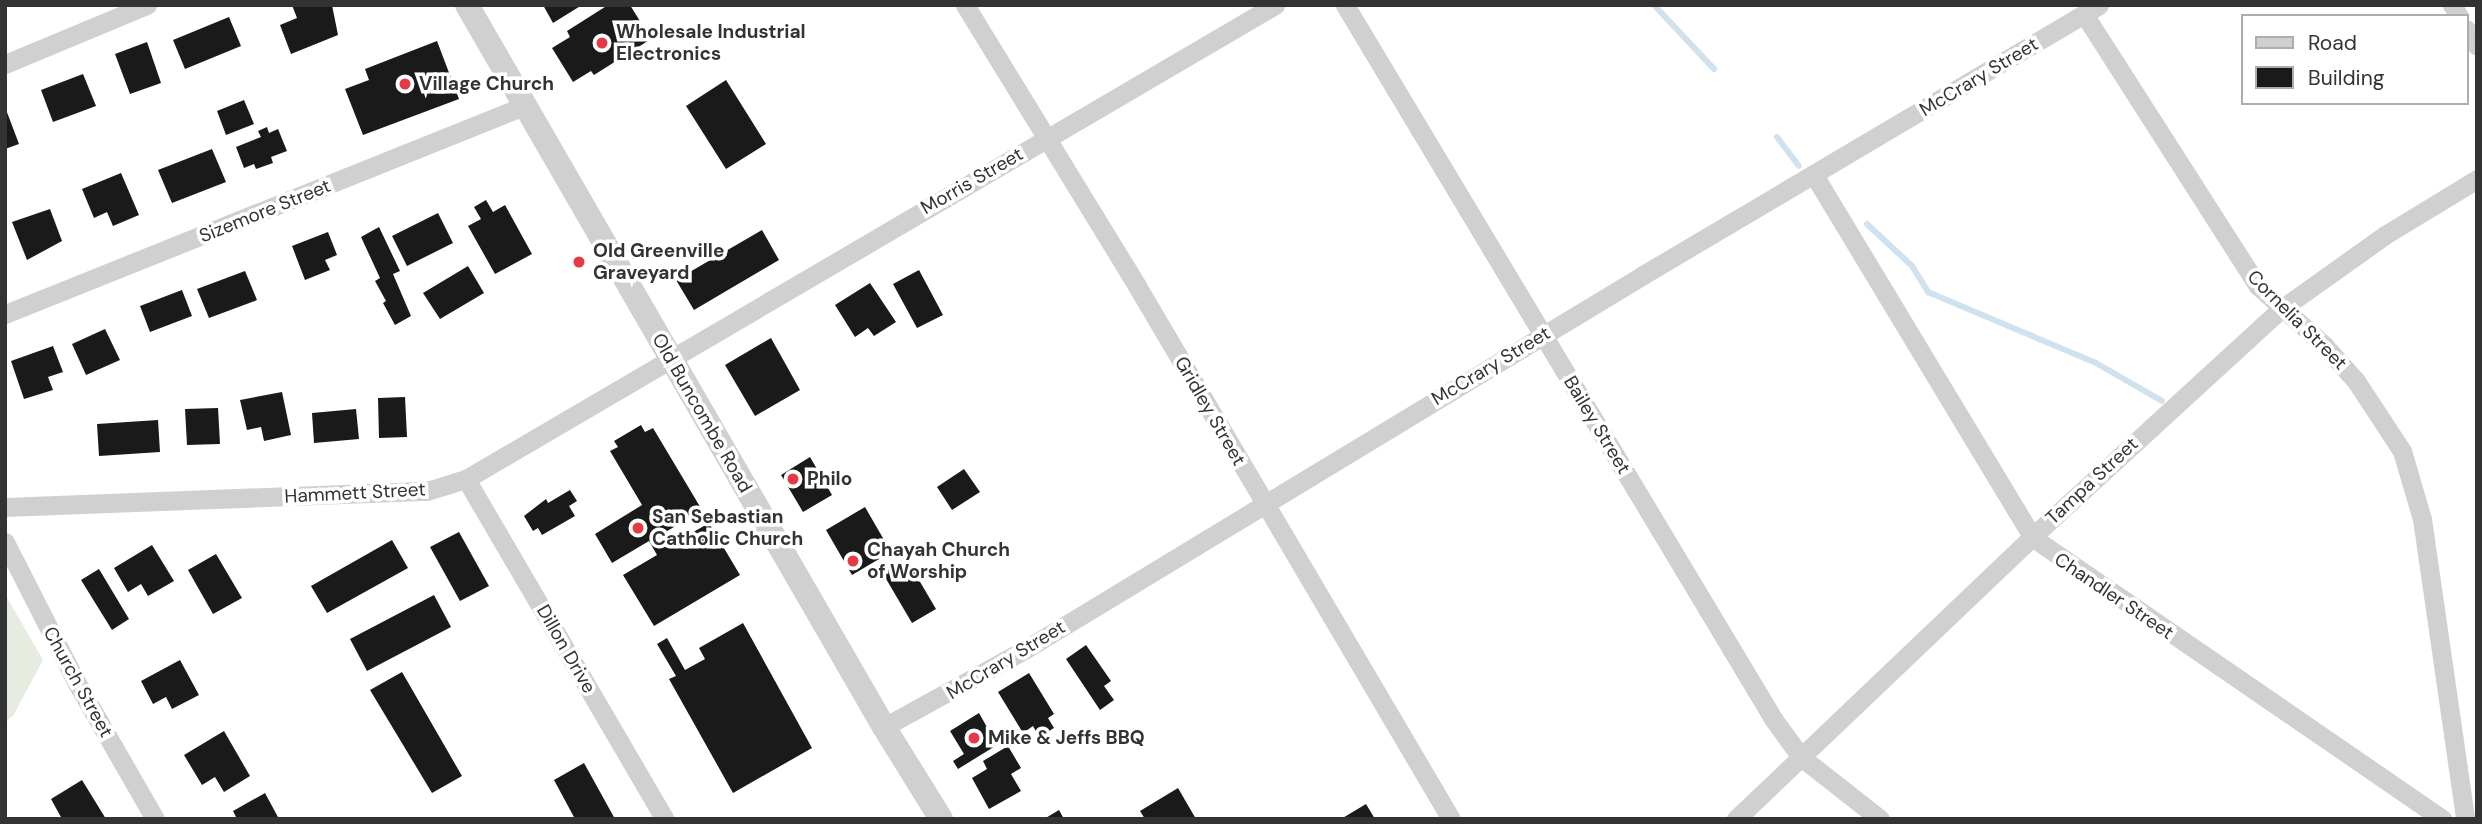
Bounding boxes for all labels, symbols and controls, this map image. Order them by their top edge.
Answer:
legend [2240,14,2468,105]
place label: Wholesale Industrial Electronics [616,21,806,65]
text: Road [2308,29,2357,57]
street label: McCrary Street [1916,33,2042,121]
marker: Wholesale Industrial Electronics [594,35,610,51]
text: Building [2308,64,2384,92]
place label: Village Church [419,73,554,95]
marker: Village Church [397,76,413,92]
street label: Morris Street [917,143,1027,219]
street label: Sizemore Street [196,174,334,248]
place label: Old Greenville Graveyard [593,240,724,284]
marker: Old Greenville Graveyard [571,254,587,270]
street label: Cornelia Street [2242,265,2352,375]
street label: McCrary Street [1428,322,1554,410]
street label: Old Buncombe Road [647,329,757,497]
street label: Gridley Street [1170,352,1250,470]
street label: Bailey Street [1559,372,1635,478]
street label: Tampa Street [2041,433,2143,529]
place label: Philo [807,468,852,490]
marker: Philo [785,471,801,487]
street label: Hammett Street [284,478,426,508]
place label: San Sebastian Catholic Church [652,506,803,550]
marker: San Sebastian Catholic Church [630,520,646,536]
place label: Chayah Church of Worship [867,539,1010,583]
street label: Chandler Street [2050,548,2178,644]
marker: Chayah Church of Worship [845,553,861,569]
street label: Dillon Drive [532,601,600,697]
street label: McCrary Street [943,616,1069,704]
street label: Church Street [38,623,118,741]
place label: Mike & Jeffs BBQ [988,727,1145,749]
marker: Mike & Jeffs BBQ [966,730,982,746]

